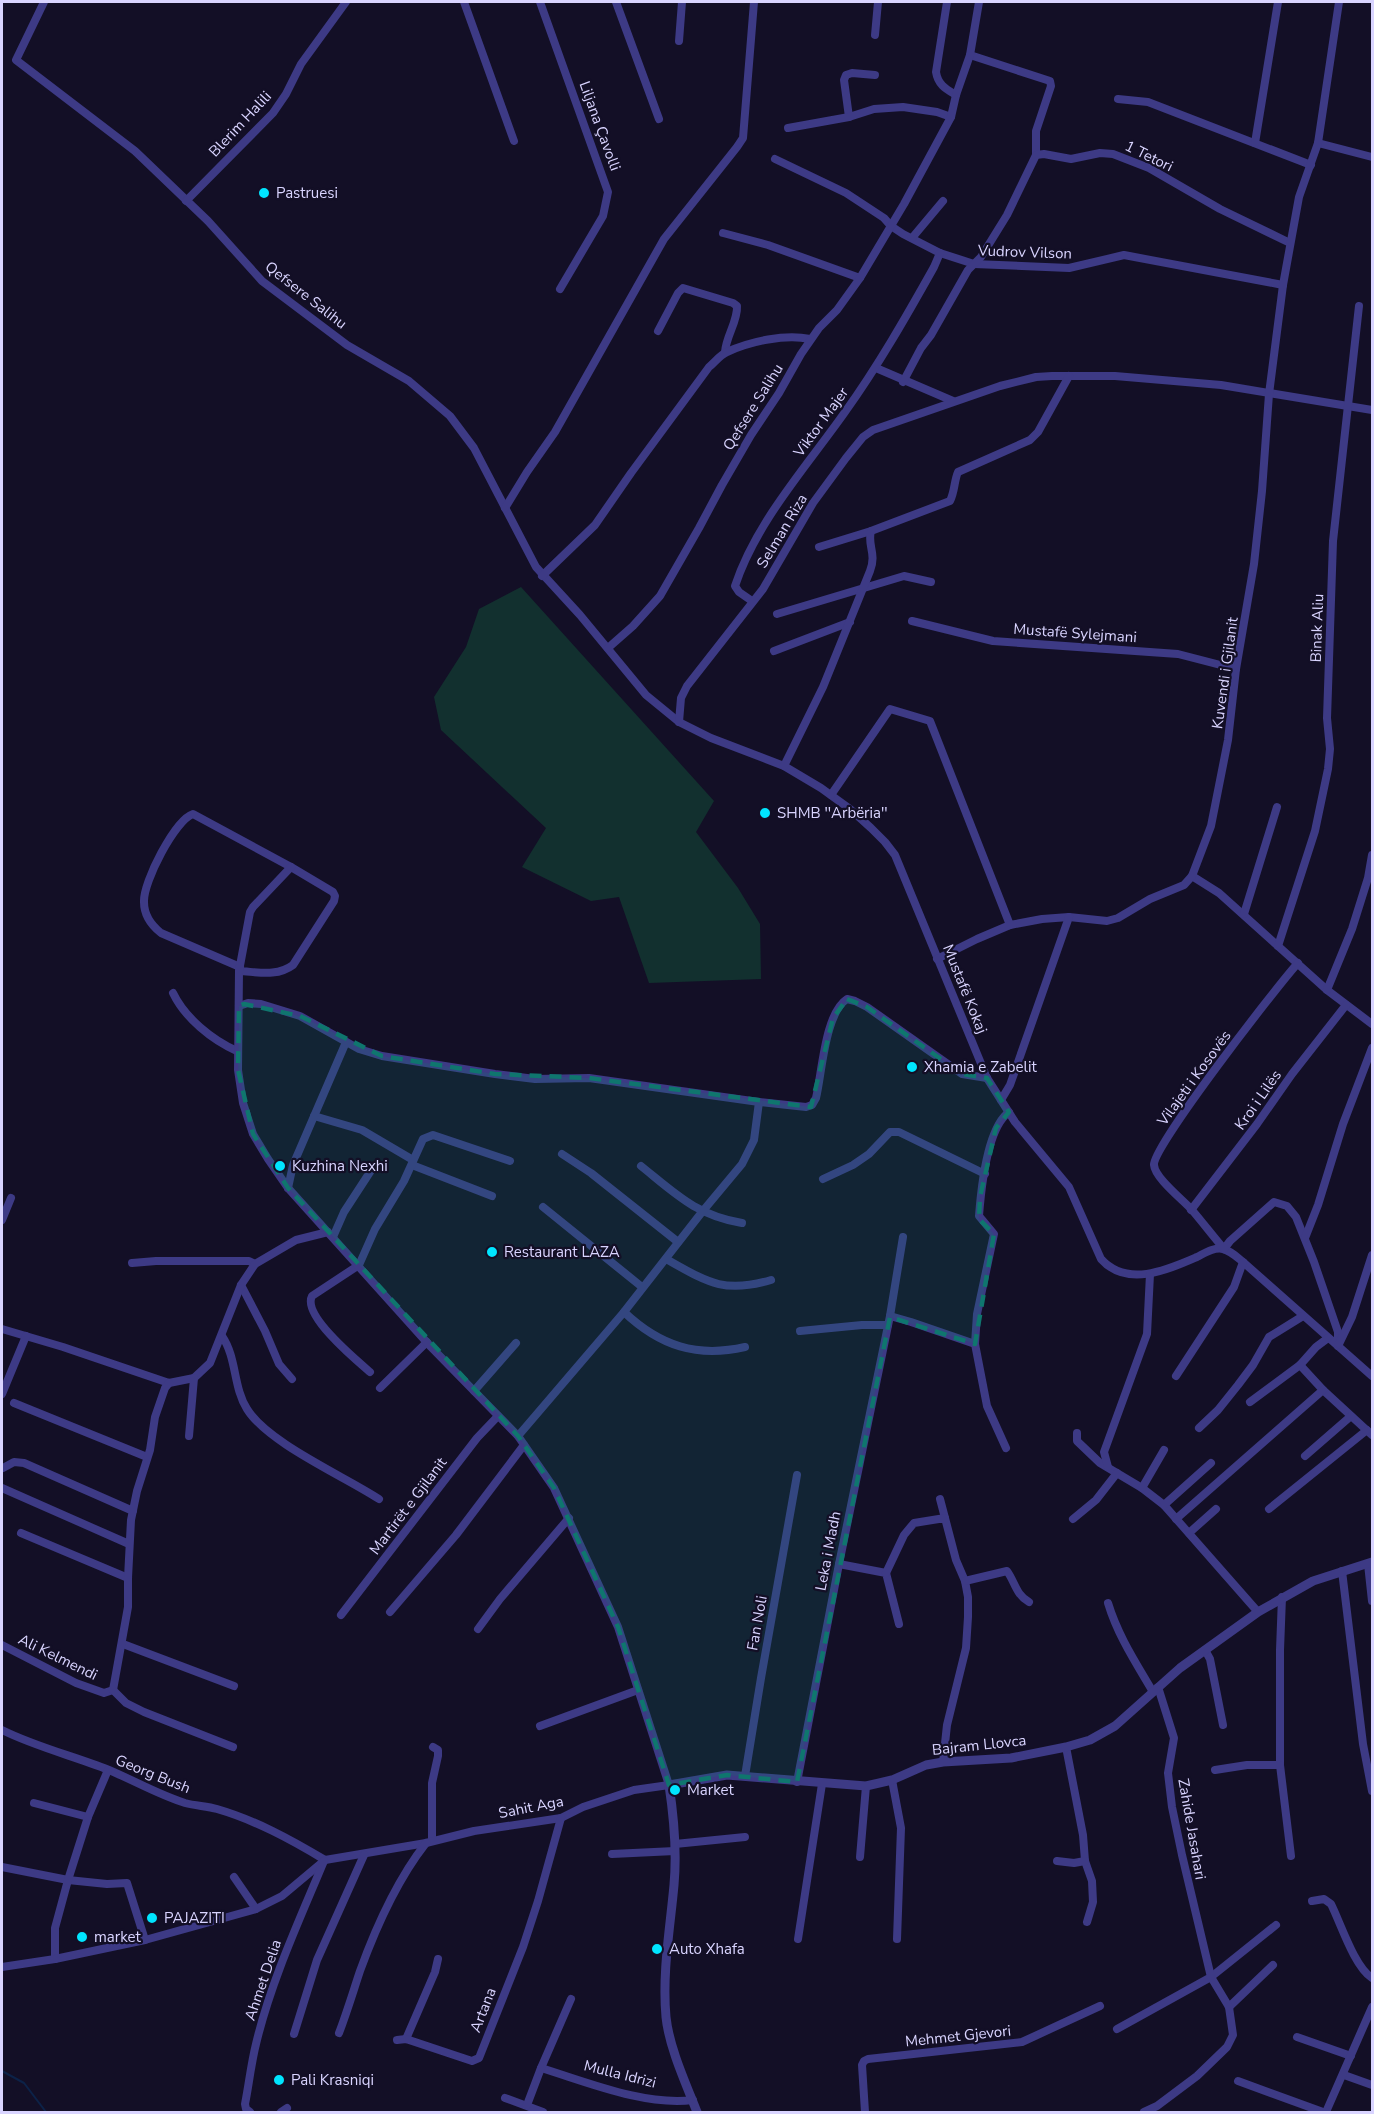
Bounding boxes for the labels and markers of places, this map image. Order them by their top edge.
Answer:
place label: Pastruesi [276,183,338,203]
marker: Pastruesi [257,186,271,200]
place label: SHMB ''Arbëria'' [777,803,888,823]
marker: SHMB ''Arbëria'' [758,806,772,820]
place label: Xhamia e Zabelit [924,1057,1037,1077]
marker: Xhamia e Zabelit [905,1060,919,1074]
place label: Kuzhina Nexhi [292,1156,388,1176]
marker: Kuzhina Nexhi [273,1159,287,1173]
place label: Restaurant LAZA [504,1242,620,1262]
marker: Restaurant LAZA [485,1245,499,1259]
place label: Market [687,1780,734,1800]
marker: Market [668,1783,682,1797]
place label: PAJAZITI [164,1908,225,1928]
marker: PAJAZITI [145,1911,159,1925]
place label: market [94,1927,141,1947]
marker: market [75,1930,89,1944]
place label: Auto Xhafa [669,1939,745,1959]
marker: Auto Xhafa [650,1942,664,1956]
place label: Pali Krasniqi [291,2070,374,2090]
marker: Pali Krasniqi [272,2073,286,2087]

